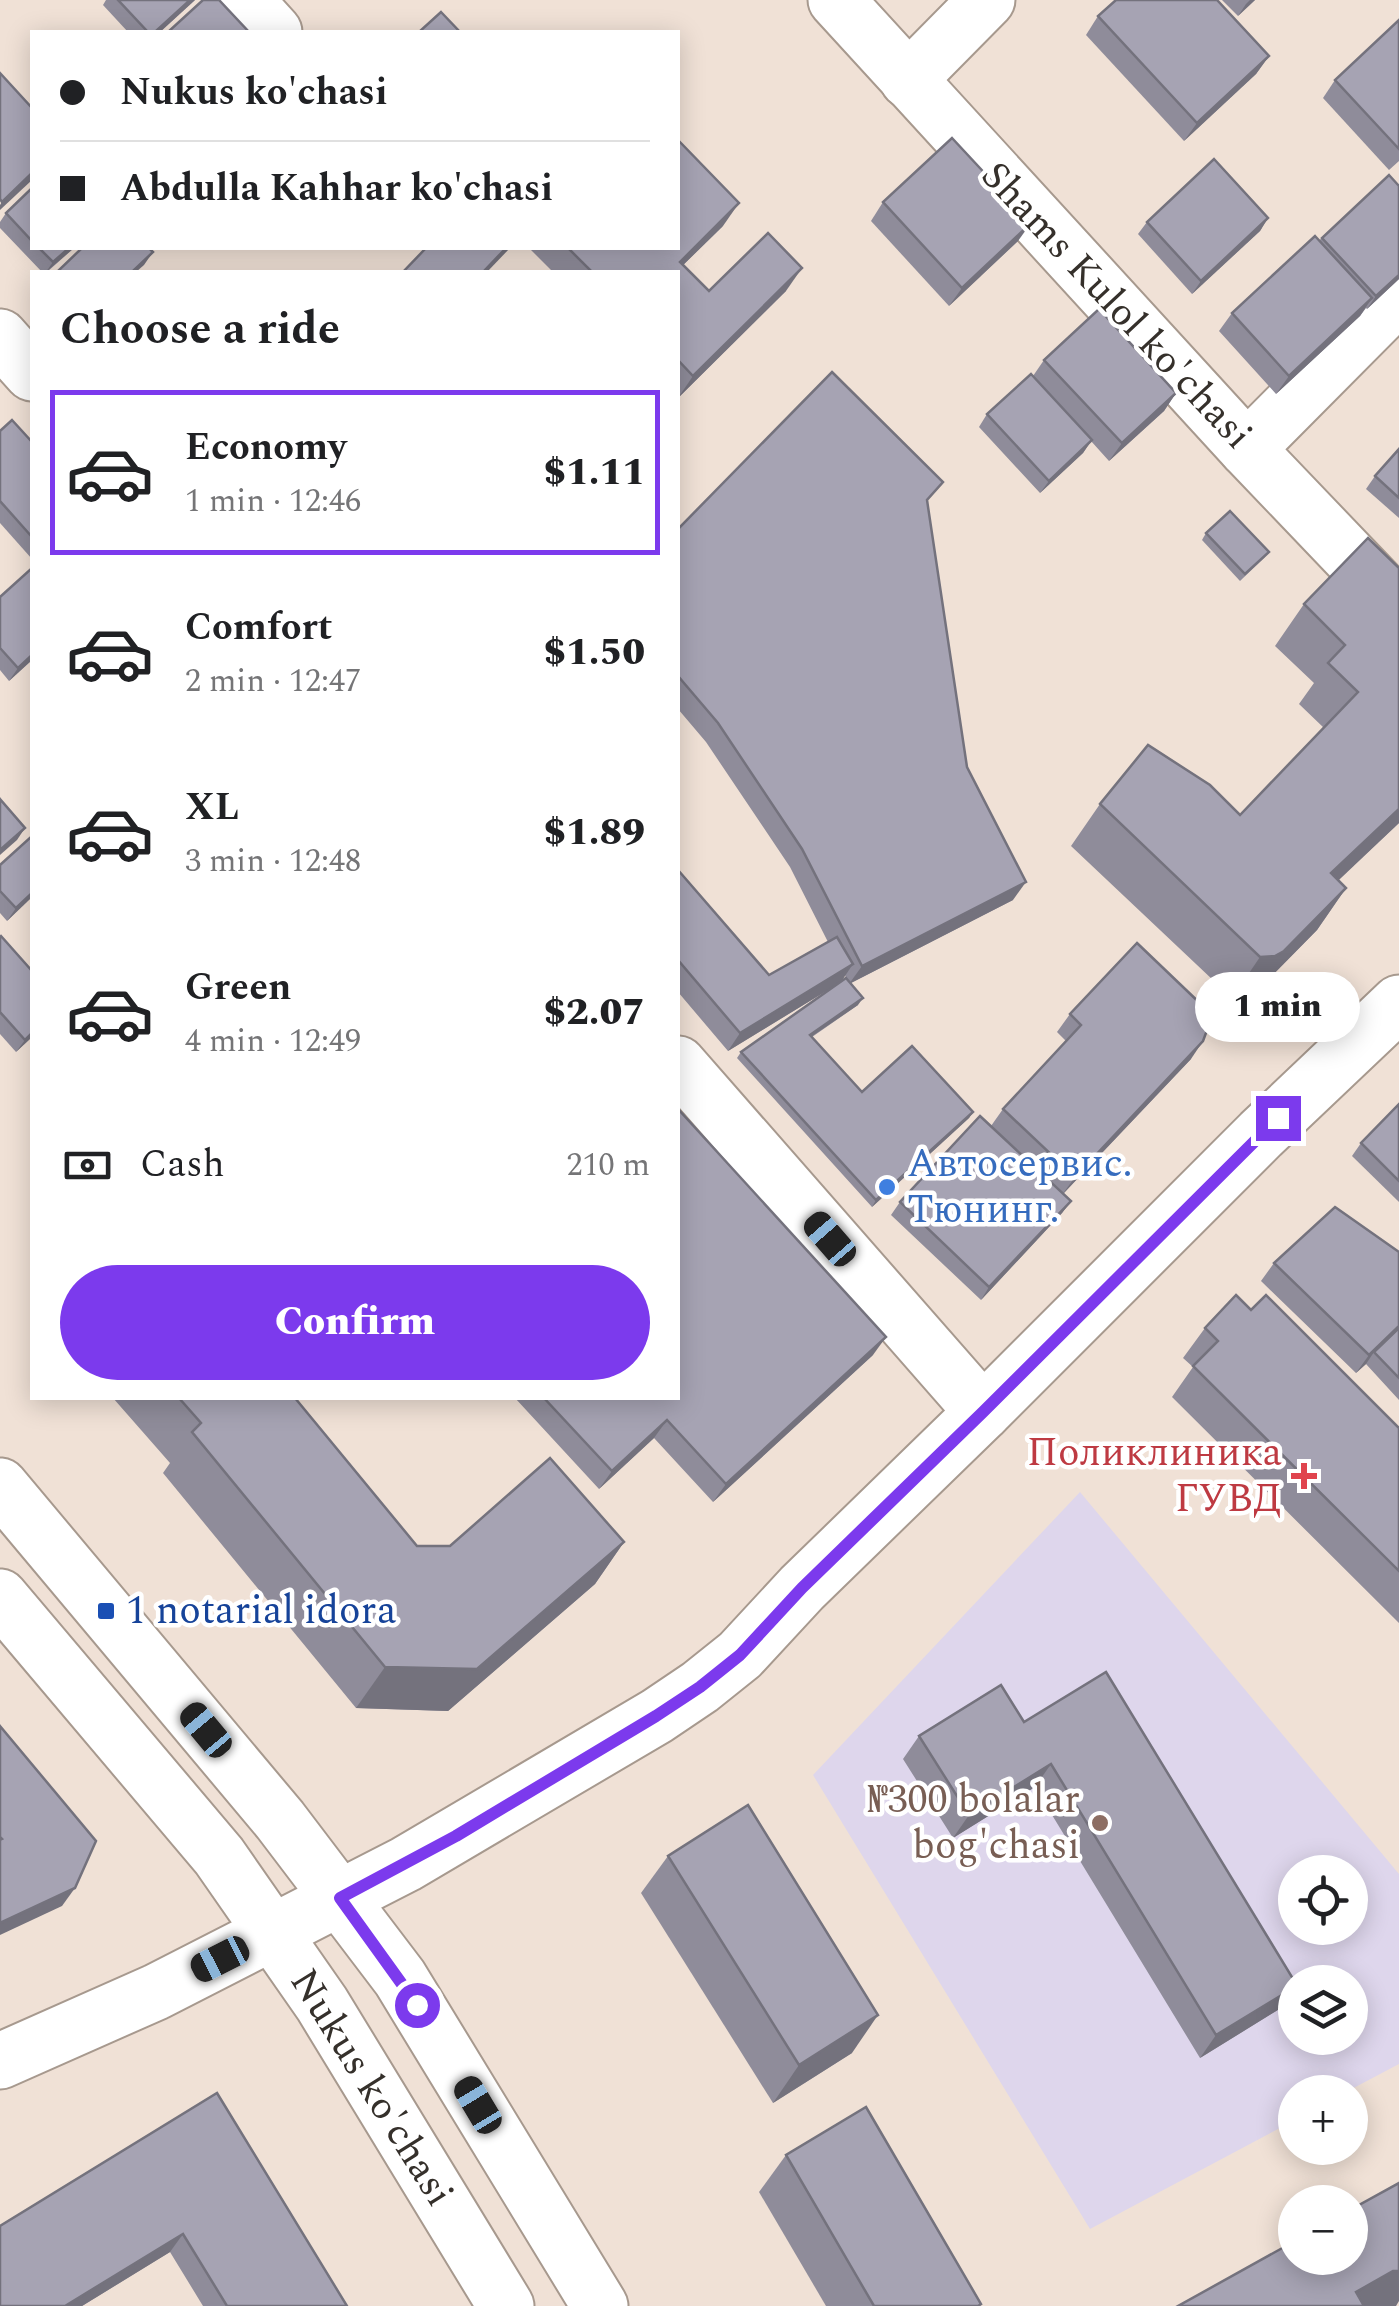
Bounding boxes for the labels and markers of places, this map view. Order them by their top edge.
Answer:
place label: Автосервис. Тюнинг. [907,1134,1132,1241]
marker: Автосервис. Тюнинг. [876,1176,898,1198]
place label: Поликлиника ГУВД [1027,1423,1282,1530]
marker: Поликлиника ГУВД [1291,1463,1317,1489]
place label: 1 notarial idora [126,1581,397,1642]
marker: 1 notarial idora [95,1600,117,1622]
place label: №300 bolalar bog'chasi [867,1770,1080,1877]
marker: №300 bolalar bog'chasi [1089,1812,1111,1834]

